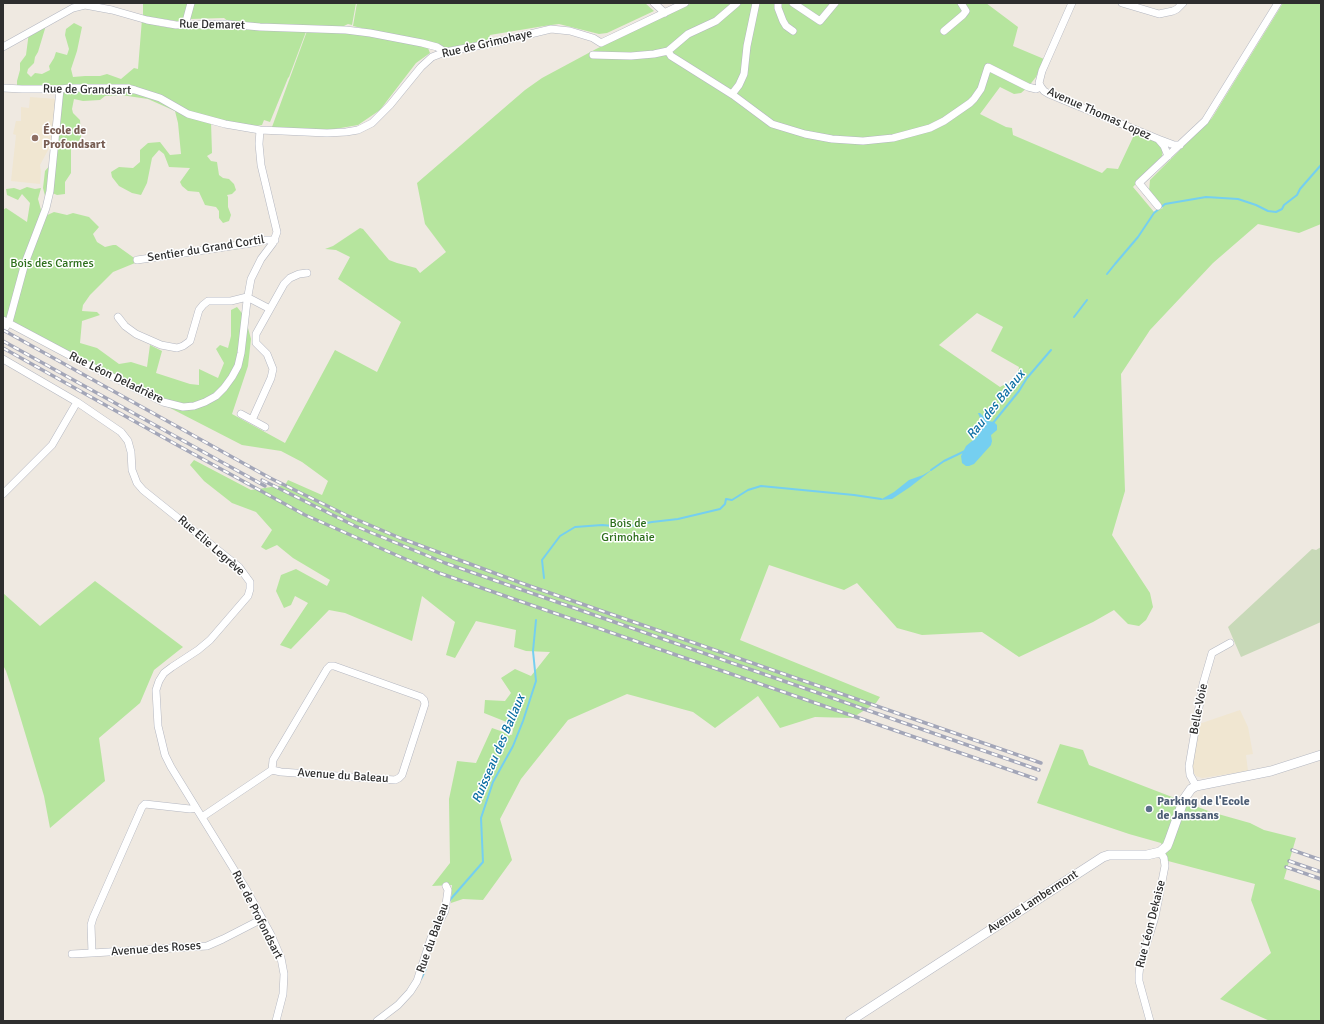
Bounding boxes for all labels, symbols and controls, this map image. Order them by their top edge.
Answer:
street label: Rue Demaret [179,17,245,33]
street label: Rue de Grimohaye [440,27,534,61]
street label: Rue de Grandsart [43,82,131,98]
street label: Avenue Thomas Lopez [1045,85,1153,143]
place label: École de Profondsart [43,124,106,152]
marker: École de Profondsart [30,133,40,143]
street label: Sentier du Grand Cortil [147,233,265,265]
park label: Bois des Carmes [10,257,94,271]
street label: Rue Léon Deladrière [66,349,166,407]
water label: Rau des Balaux [963,367,1029,443]
street label: Rue Elie Legrève [175,513,247,579]
park label: Bois de Grimohaie [601,517,655,545]
street label: Belle-Voie [1187,682,1211,736]
water label: Ruisseau des Ballaux [469,692,529,806]
street label: Avenue du Baleau [297,766,389,786]
place label: Parking de l'Ecole de Janssans [1157,795,1250,823]
marker: Parking de l'Ecole de Janssans [1144,804,1154,814]
street label: Avenue Lambermont [985,867,1081,937]
street label: Rue de Profondsart [228,868,286,962]
street label: Rue Léon Dekaise [1133,879,1169,969]
street label: Rue du Baleau [414,901,452,975]
street label: Avenue des Roses [110,939,202,959]

